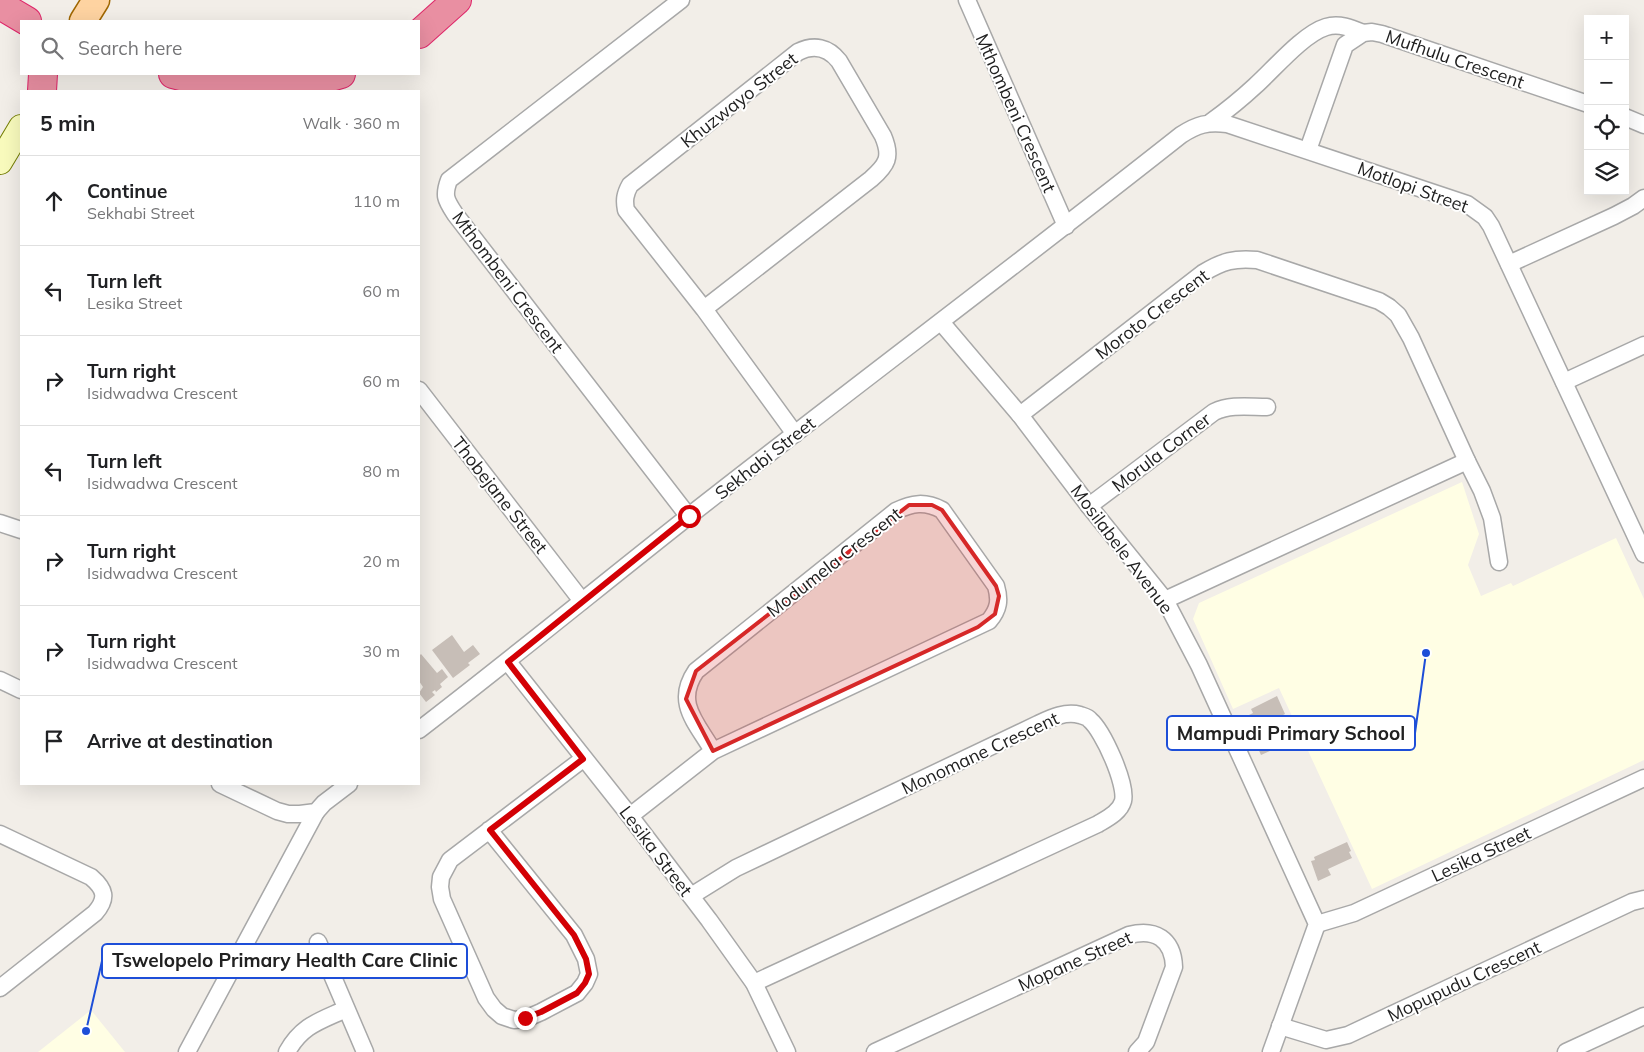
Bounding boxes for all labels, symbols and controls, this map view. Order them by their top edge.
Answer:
map controls [1584,15,1629,195]
button: + [1584,15,1629,60]
search box [20,20,420,75]
street label: Mufhulu Crescent [1383,25,1527,93]
street label: Mthombeni Crescent [971,30,1061,196]
icon: search [38,34,66,62]
text: Search here [78,36,182,60]
street label: Khuzwayo Street [676,47,802,153]
button: − [1584,60,1629,105]
button: locate [1584,105,1629,150]
text: 5 min [40,110,95,136]
text: Walk · 360 m [302,113,400,133]
button: layers [1584,150,1629,195]
street label: Motlopi Street [1355,156,1471,218]
text: Continue [87,179,167,203]
icon: ahead [40,187,68,215]
text: 110 m [353,191,400,211]
text: Sekhabi Street [87,203,195,223]
street label: Mthombeni Crescent [447,207,569,357]
street label: Moroto Crescent [1091,264,1213,364]
text: Turn left [87,269,162,293]
icon: left [40,277,68,305]
text: 60 m [363,281,400,301]
text: Lesika Street [87,293,182,313]
text: Turn right [87,359,176,383]
icon: right [40,367,68,395]
text: 60 m [363,371,400,391]
text: Isidwadwa Crescent [87,383,238,403]
street label: Morula Corner [1107,407,1215,497]
street label: Sekhabi Street [710,412,820,504]
street label: Thobejane Street [447,432,553,558]
text: Turn left [87,449,162,473]
icon: left [40,457,68,485]
text: 80 m [363,461,400,481]
text: Isidwadwa Crescent [87,473,238,493]
street label: Mosilabele Avenue [1066,480,1178,618]
street label: Modumela Crescent [762,502,906,622]
route start [678,505,701,528]
text: Turn right [87,539,176,563]
icon: right [40,547,68,575]
text: 20 m [363,551,400,571]
text: Isidwadwa Crescent [87,563,238,583]
text: Turn right [87,629,176,653]
icon: right [40,637,68,665]
text: 30 m [363,641,400,661]
text: Isidwadwa Crescent [87,653,238,673]
street label: Monomane Crescent [898,706,1062,800]
callout: Mampudi Primary School [1167,716,1415,750]
text: Mampudi Primary School [1177,721,1405,745]
icon: arrive [40,727,68,755]
text: Arrive at destination [87,729,273,753]
street label: Lesika Street [615,801,697,901]
street label: Lesika Street [1428,821,1534,887]
street label: Mopane Street [1015,926,1135,996]
street label: Mopupudu Crescent [1384,935,1544,1027]
callout: Tswelopelo Primary Health Care Clinic [102,944,467,978]
text: Tswelopelo Primary Health Care Clinic [112,948,458,972]
route end [514,1007,537,1030]

